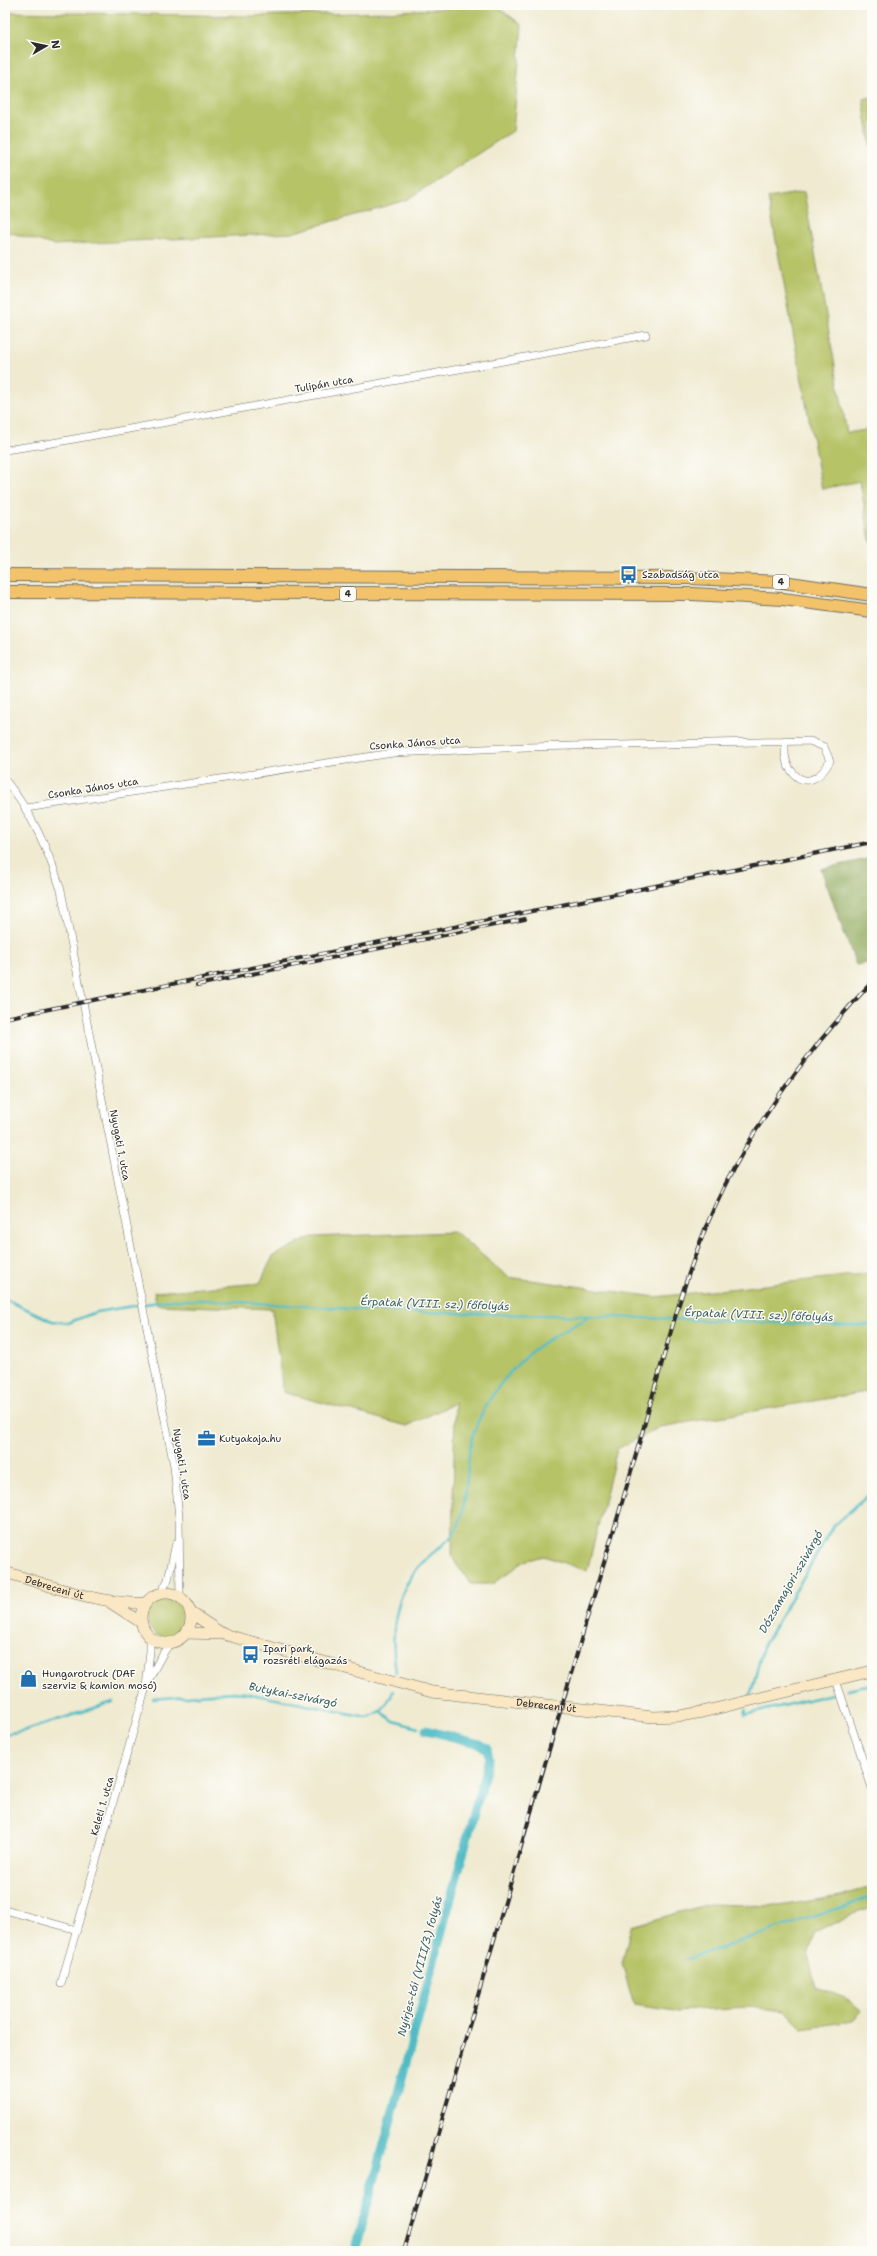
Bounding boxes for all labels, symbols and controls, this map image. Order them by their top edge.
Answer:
north arrow [26,26,66,66]
text: N [47,39,64,50]
street label: Tulipán utca [294,372,355,396]
bus stop icon: Szabadság utca [619,564,639,584]
place label: Szabadság utca [642,568,720,581]
road number: 4 [773,575,789,589]
road number: 4 [340,587,356,601]
street label: Csonka János utca [369,733,462,753]
street label: Csonka János utca [47,774,140,802]
street label: Nyugati 1. utca [107,1108,133,1182]
water label: Érpatak (VIII. sz.) főfolyás [360,1293,510,1314]
water label: Érpatak (VIII. sz.) főfolyás [684,1304,834,1325]
street label: Nyugati 1. utca [170,1427,194,1501]
office icon: Kutyakaja.hu [196,1428,216,1448]
place label: Kutyakaja.hu [219,1432,281,1445]
water label: Dózsamajori-szivárgó [755,1528,827,1636]
street label: Debreceni út [24,1572,85,1602]
place label: Ipari park, rozsréti elágazás [263,1642,348,1667]
bus stop icon: Ipari park, rozsréti elágazás [240,1644,260,1664]
place label: Hungarotruck (DAF szerviz & kamion mosó) [42,1667,157,1692]
shop icon: Hungarotruck (DAF szerviz & kamion mosó) [19,1669,39,1689]
water label: Butykai-szivárgó [247,1679,339,1711]
street label: Debreceni út [516,1695,577,1715]
street label: Keleti 1. utca [87,1774,117,1837]
water label: Nyírjes-tói (VIII/3.) folyás [394,1894,446,2038]

